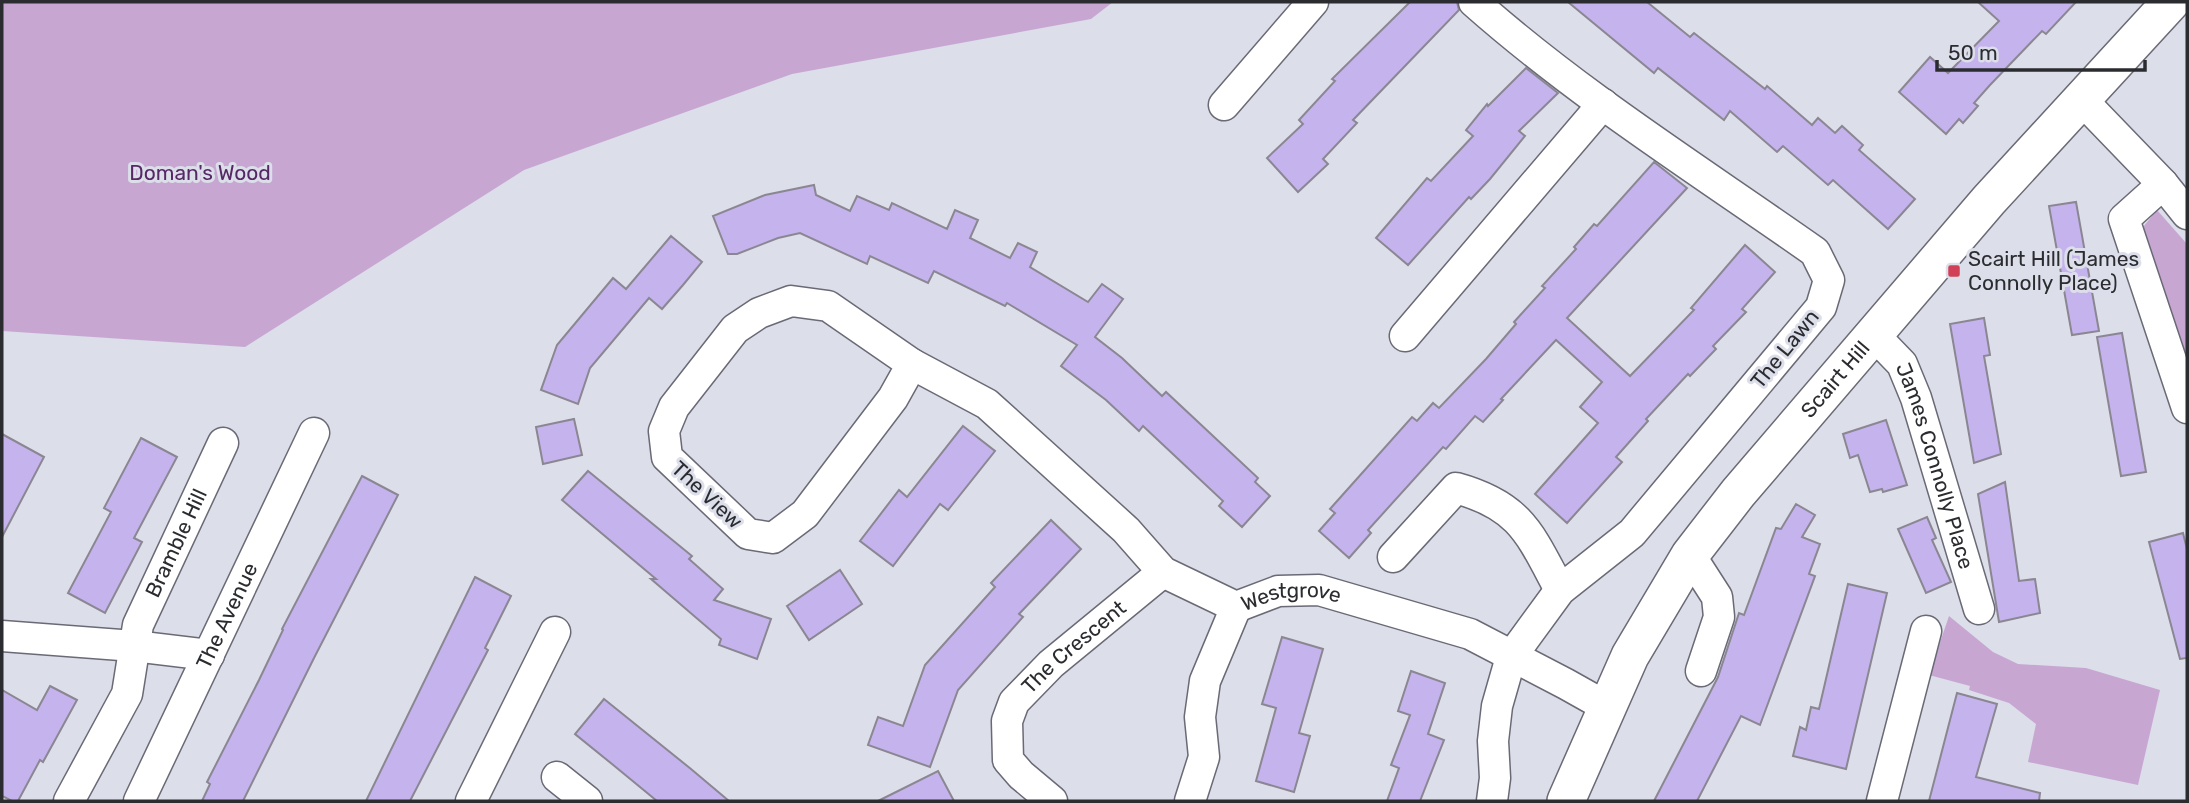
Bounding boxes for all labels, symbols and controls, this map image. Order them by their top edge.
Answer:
scale bar [1937,28,2145,72]
text: 50 m [1948,40,1998,65]
park label: Doman's Wood [129,160,271,185]
place label: Scairt Hill (James Connolly Place) [1968,246,2139,295]
marker: Scairt Hill (James Connolly Place) [1946,263,1962,279]
street label: The Lawn [1745,304,1824,393]
street label: Scairt Hill [1795,336,1875,423]
street label: James Connolly Place [1891,359,1979,572]
street label: The View [667,456,748,534]
street label: Bramble Hill [140,485,212,601]
street label: The Avenue [191,559,262,673]
street label: Westgrove [1237,577,1344,616]
street label: The Crescent [1016,595,1131,699]

